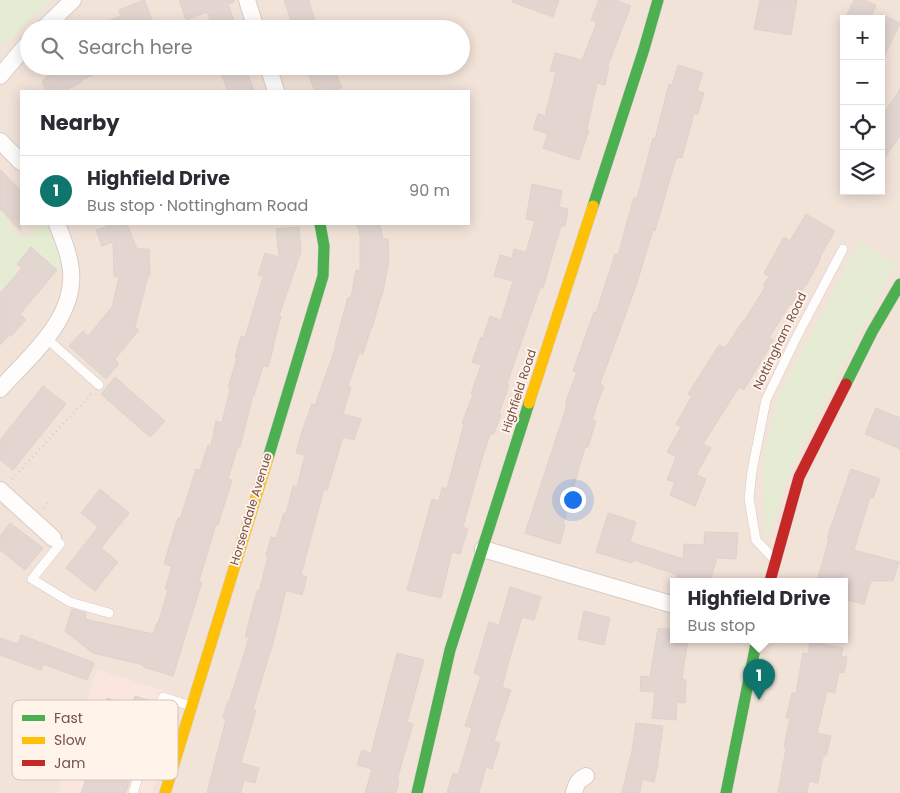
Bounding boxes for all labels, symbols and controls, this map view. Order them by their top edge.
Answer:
map controls [840,15,885,195]
button: + [840,15,885,60]
search box [20,20,470,75]
icon: search [38,34,66,62]
text: Search here [78,34,192,61]
button: − [840,60,885,105]
button: locate [840,105,885,150]
text: Nearby [40,108,120,137]
button: layers [840,150,885,195]
text: Highfield Drive [87,165,230,192]
text: 1 [53,179,59,202]
text: 90 m [409,179,450,202]
text: Bus stop · Nottingham Road [87,194,308,217]
street label: Nottingham Road [749,289,810,392]
street label: Highfield Road [497,347,540,435]
street label: Horsendale Avenue [225,451,276,567]
your location [560,487,586,513]
popup [670,578,848,643]
text: Highfield Drive [687,585,831,612]
text: Bus stop [687,614,755,637]
pin: 1 [743,659,775,700]
legend [12,700,178,780]
text: Fast [54,708,83,728]
text: Slow [54,730,87,750]
text: Jam [54,753,85,773]

